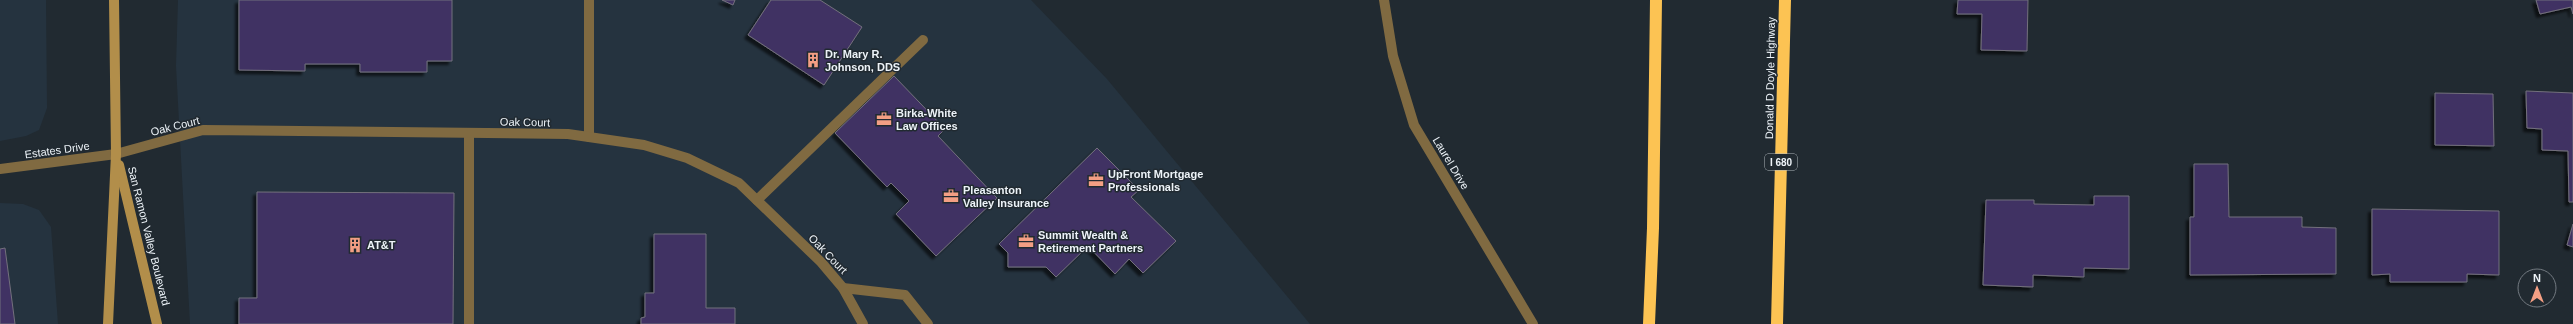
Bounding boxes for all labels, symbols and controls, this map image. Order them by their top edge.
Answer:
street label: Donald D Doyle Highway [1763,16,1777,139]
place label: Dr. Mary R. Johnson, DDS [825,48,900,73]
building icon: Dr. Mary R. Johnson, DDS [804,51,822,69]
place label: Birka-White Law Offices [896,107,958,132]
office icon: Birka-White Law Offices [875,110,893,128]
street label: Oak Court [149,114,201,138]
street label: Oak Court [500,116,550,128]
street label: Laurel Drive [1431,134,1471,192]
street label: Estates Drive [24,140,90,160]
road number: I 680 [1765,154,1797,170]
street label: San Ramon Valley Boulevard [126,165,172,307]
place label: UpFront Mortgage Professionals [1108,168,1203,193]
office icon: UpFront Mortgage Professionals [1087,171,1105,189]
place label: Pleasanton Valley Insurance [963,184,1049,209]
office icon: Pleasanton Valley Insurance [942,187,960,205]
place label: Summit Wealth & Retirement Partners [1038,229,1143,254]
street label: Oak Court [806,232,850,276]
office icon: Summit Wealth & Retirement Partners [1017,232,1035,250]
building icon: AT&T [346,236,364,254]
place label: AT&T [367,239,396,251]
north arrow [2517,268,2557,308]
text: N [2533,272,2541,284]

